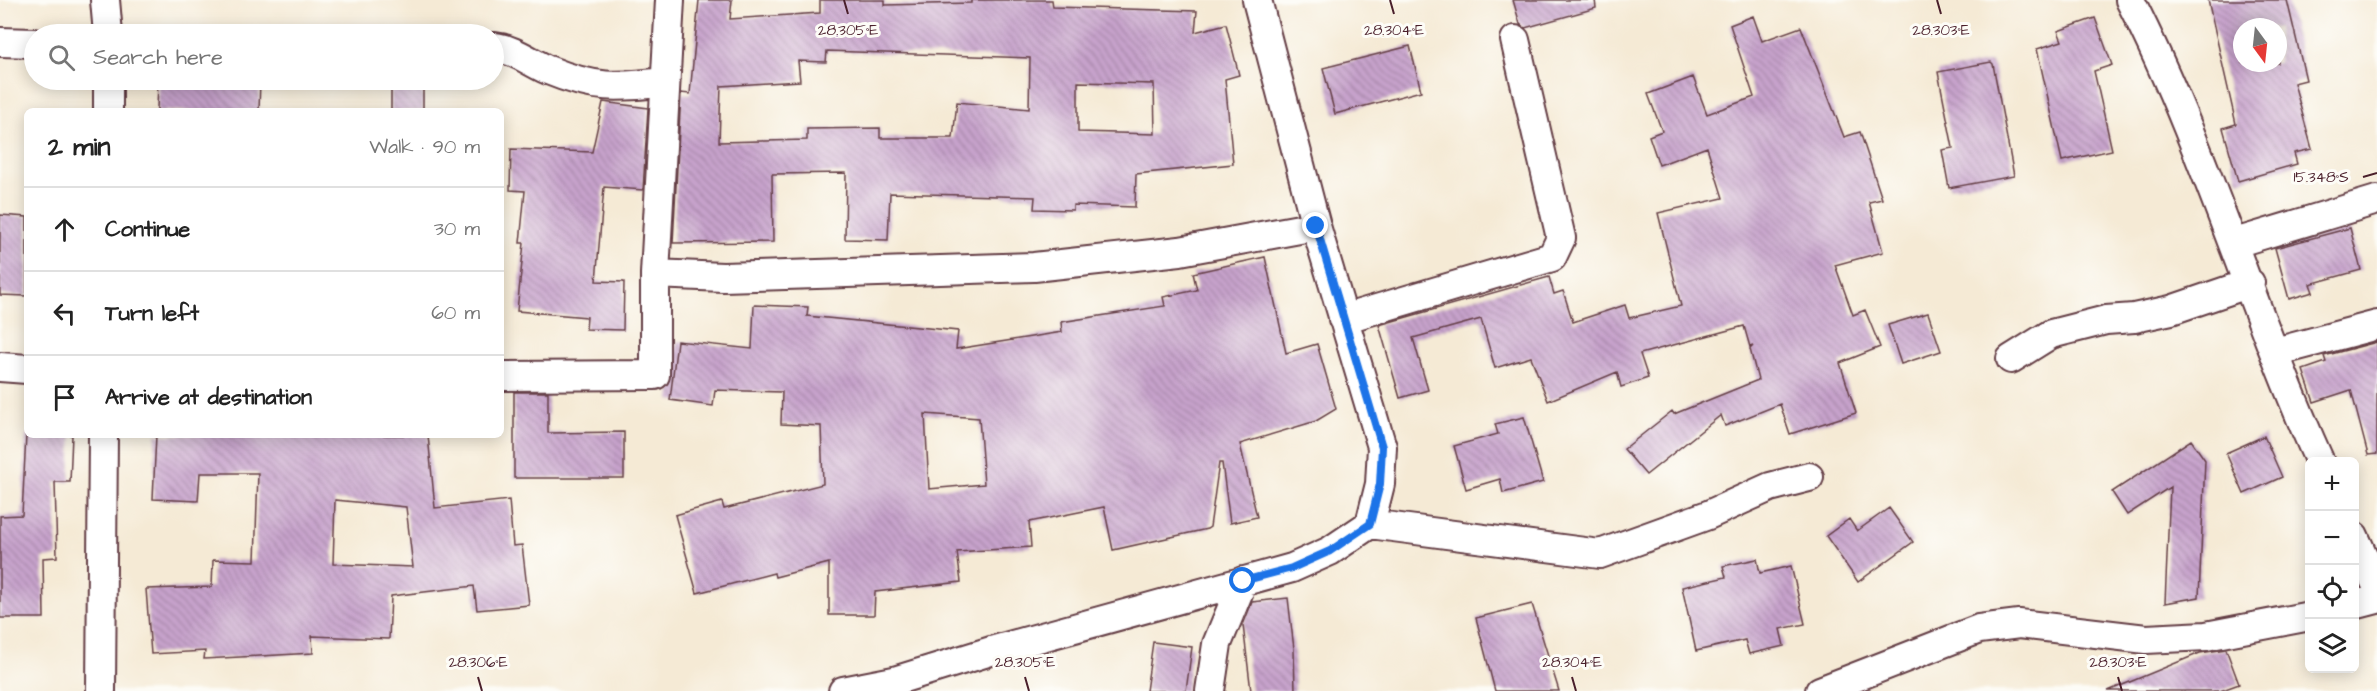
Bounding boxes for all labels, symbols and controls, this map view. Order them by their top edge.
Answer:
north arrow [2233,18,2287,72]
text: 28.305°E [818,20,878,41]
text: 28.304°E [1364,20,1424,41]
text: 28.303°E [1912,20,1970,41]
search box [24,24,504,90]
icon: search [45,41,78,74]
text: Search here [93,42,223,73]
text: 2 min [48,129,110,165]
text: Walk · 90 m [369,133,480,161]
text: 15.348°S [2293,167,2349,188]
route end [1302,212,1328,238]
icon: ahead [48,213,81,246]
text: Continue [105,214,190,245]
text: 30 m [434,215,480,243]
icon: left [48,297,81,330]
text: Turn left [105,298,199,329]
text: 60 m [431,299,480,327]
icon: arrive [48,381,81,414]
text: Arrive at destination [105,382,312,413]
map controls [2305,457,2359,673]
button: + [2305,457,2359,511]
button: − [2305,511,2359,565]
button: locate [2305,565,2359,619]
route start [1229,567,1255,593]
button: layers [2305,619,2359,673]
text: 28.306°E [448,652,508,673]
text: 28.305°E [995,652,1055,673]
text: 28.304°E [1542,652,1602,673]
text: 28.303°E [2089,652,2147,673]

